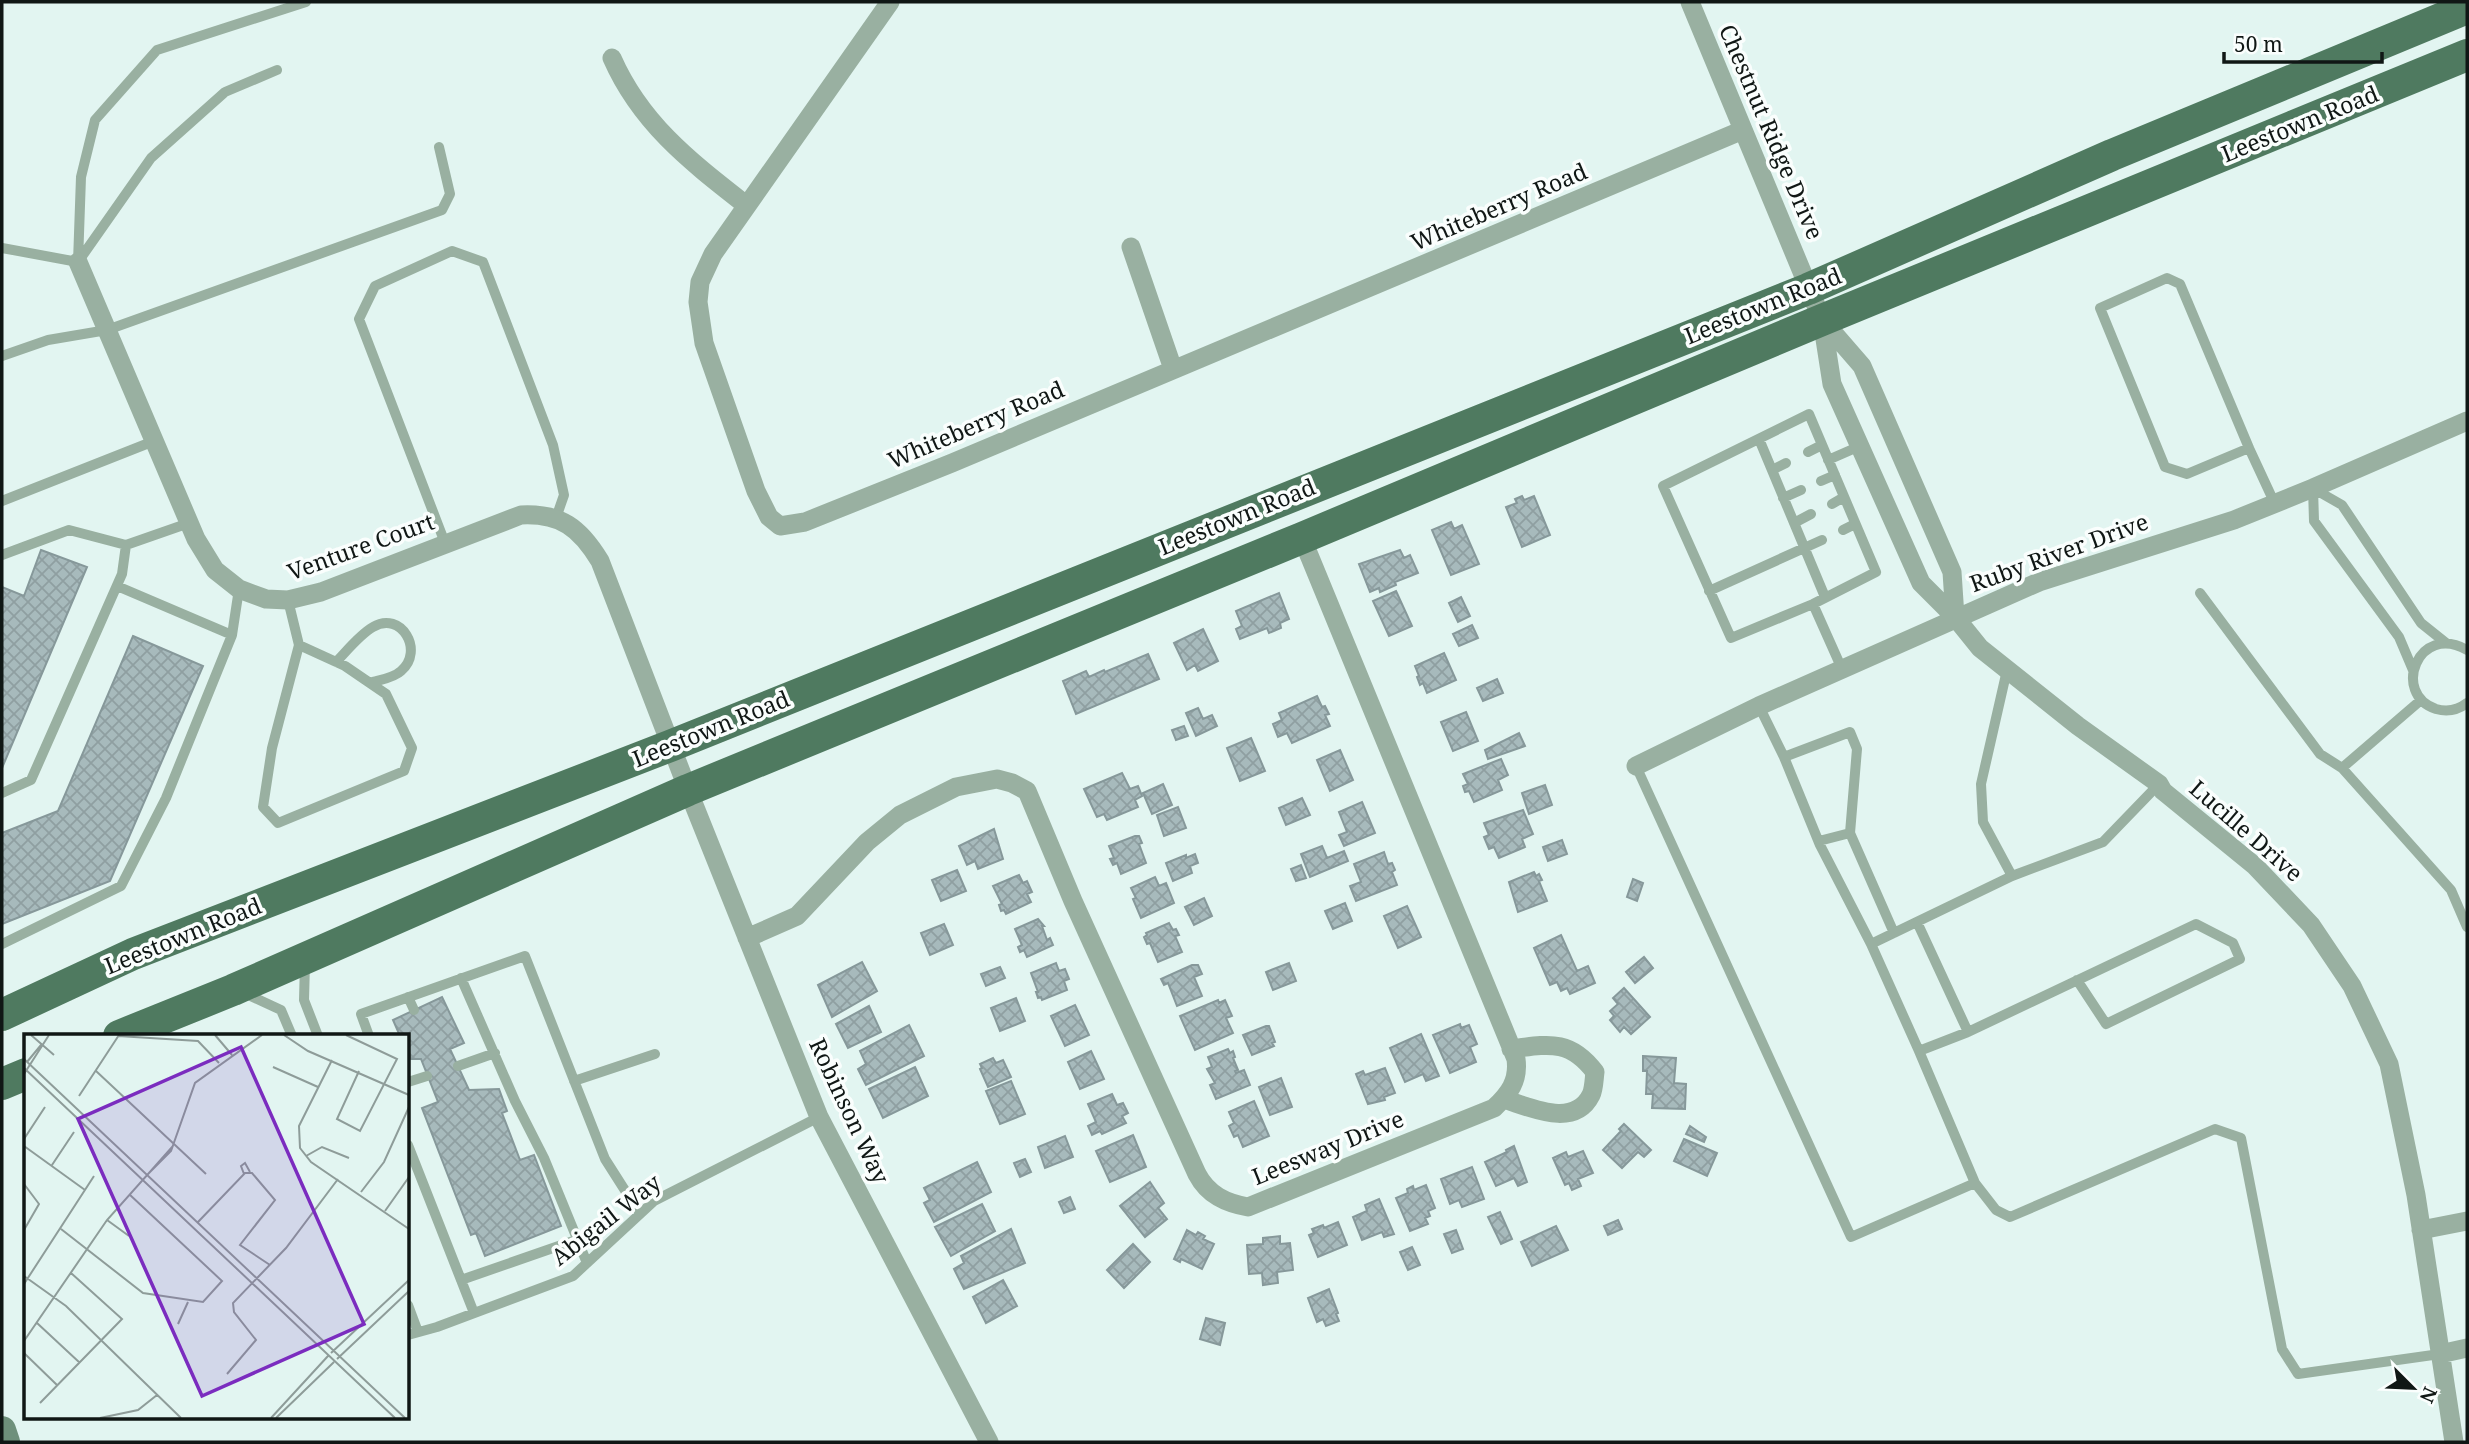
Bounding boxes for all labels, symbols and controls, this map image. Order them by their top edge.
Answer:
street label: Chestnut Ridge Drive [1712,19,1832,244]
scale bar [2224,21,2382,65]
text: 50 m [2234,30,2283,58]
street label: Leestown Road [2216,77,2383,169]
street label: Whiteberry Road [1405,154,1592,258]
street label: Leestown Road [1679,259,1846,351]
street label: Whiteberry Road [882,372,1069,476]
street label: Leestown Road [1153,470,1320,562]
street label: Venture Court [283,505,439,587]
street label: Ruby River Drive [1965,505,2152,599]
street label: Leestown Road [627,682,794,774]
street label: Lucille Drive [2183,772,2310,888]
street label: Leestown Road [99,889,266,981]
street label: Robinson Way [802,1033,898,1189]
inset map [24,1034,410,1420]
street label: Leesway Drive [1247,1102,1408,1192]
street label: Abigail Way [544,1166,667,1272]
north arrow [2378,1353,2448,1423]
text: N [2414,1383,2443,1407]

